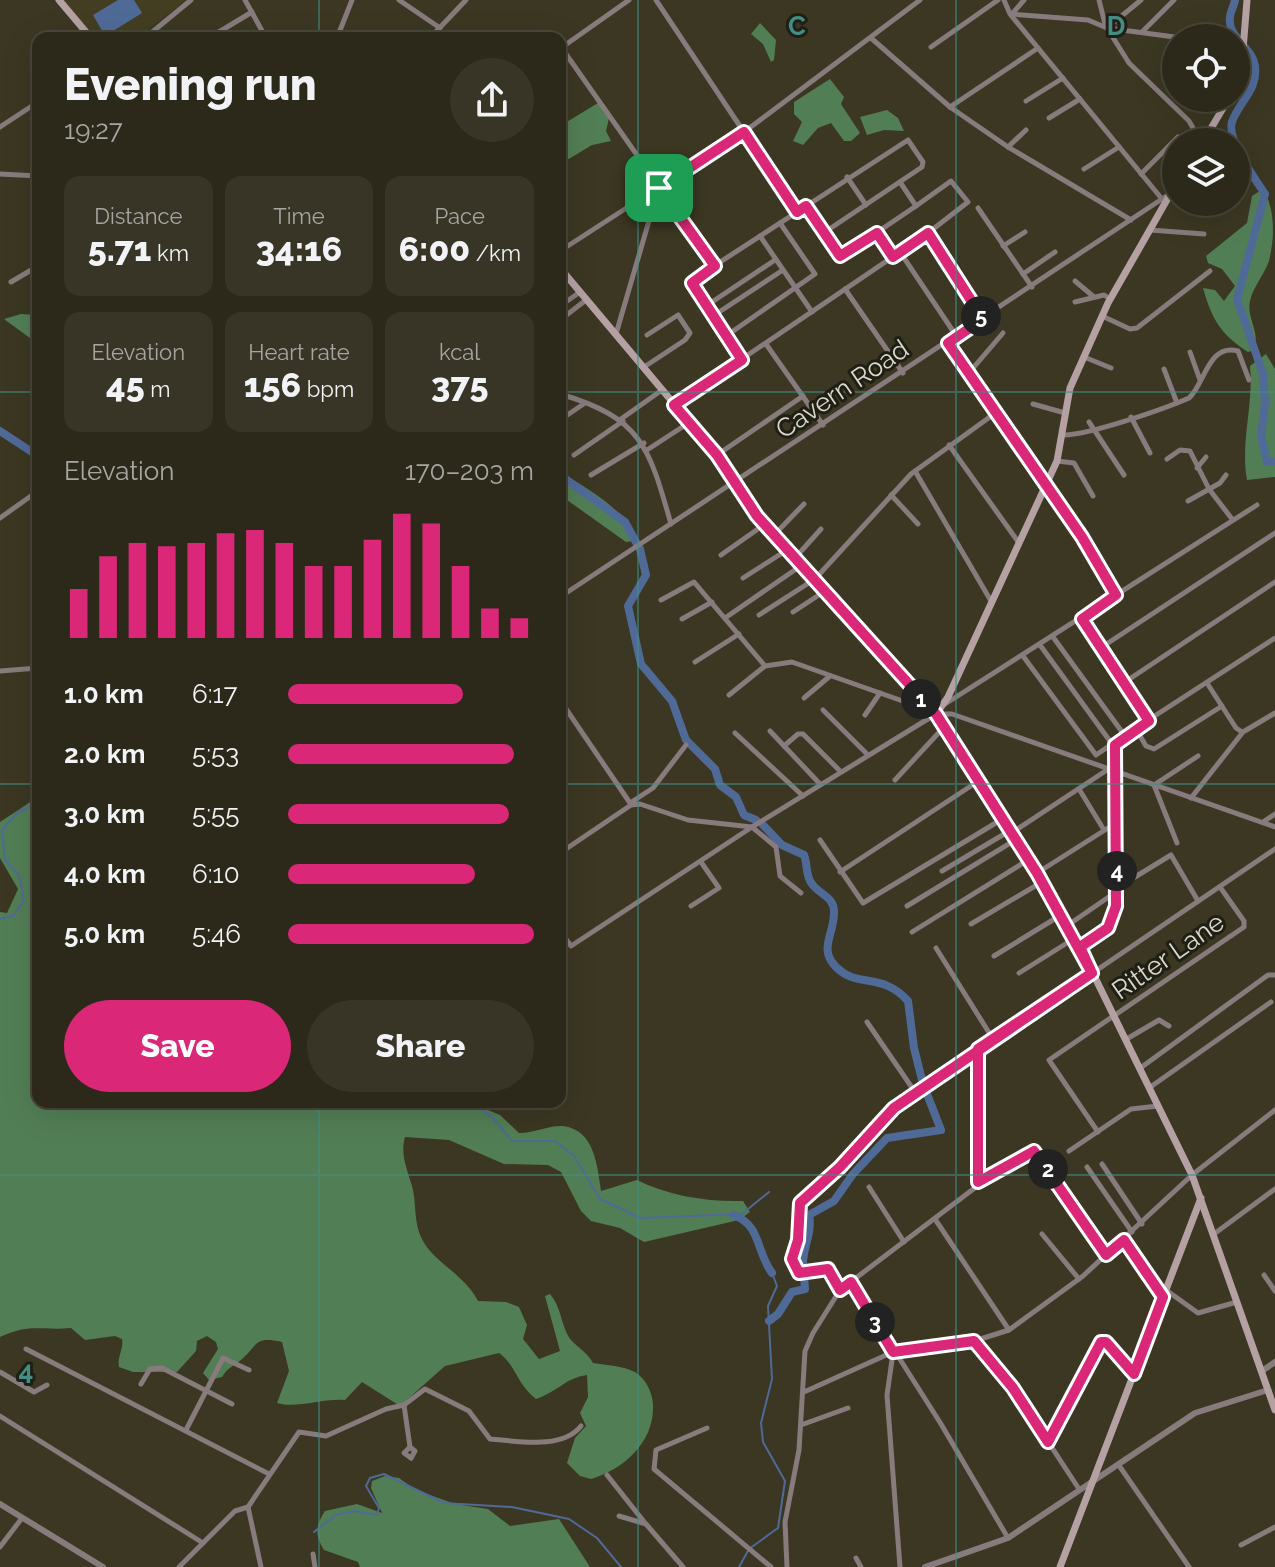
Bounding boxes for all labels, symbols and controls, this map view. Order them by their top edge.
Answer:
text: C [788,11,806,41]
text: D [1107,11,1125,41]
map controls [1162,24,1250,216]
button: locate [1162,24,1250,112]
button: share [450,58,534,142]
text: Evening run [64,59,317,110]
text: 19:27 [64,115,123,145]
button: layers [1162,128,1250,216]
pin [625,154,693,222]
icon: arrive [637,166,681,210]
text: Distance [94,203,182,229]
text: Time [273,203,325,229]
text: Pace [434,203,485,229]
text: 5.71 [88,229,151,269]
text: 34:16 [256,229,342,269]
text: 6:00 [398,229,470,269]
text: km [151,240,189,266]
text: /km [470,240,521,266]
pin: 5 [961,296,1001,336]
text: 5 [975,303,987,329]
street label: Cavern Road [770,334,914,444]
text: Elevation [92,339,185,365]
text: Heart rate [248,339,350,365]
text: kcal [439,339,480,365]
text: 45 [106,365,145,405]
text: 156 [244,365,301,405]
text: 375 [431,365,488,405]
text: m [145,376,171,402]
text: bpm [301,376,354,402]
text: Elevation [64,456,174,486]
text: 170–203 m [405,456,534,486]
text: 1.0 km [64,679,144,709]
text: 6:17 [192,679,237,709]
pin: 1 [901,679,941,719]
text: 1 [916,686,926,712]
text: 2.0 km [64,739,145,769]
text: 5:53 [192,739,239,769]
text: 3.0 km [64,799,145,829]
text: 5:55 [192,799,239,829]
pin: 4 [1097,851,1137,891]
text: 4 [1111,858,1123,884]
text: 4.0 km [64,859,146,889]
text: 6:10 [192,859,240,889]
street label: Ritter Lane [1106,906,1230,1006]
text: 5.0 km [64,919,145,949]
text: 5:46 [192,919,241,949]
button: Save [64,1000,291,1092]
button: Share [307,1000,534,1092]
pin: 2 [1028,1149,1068,1189]
text: 2 [1042,1156,1054,1182]
pin: 3 [855,1302,895,1342]
text: 3 [869,1309,881,1335]
text: 4 [19,1356,33,1386]

